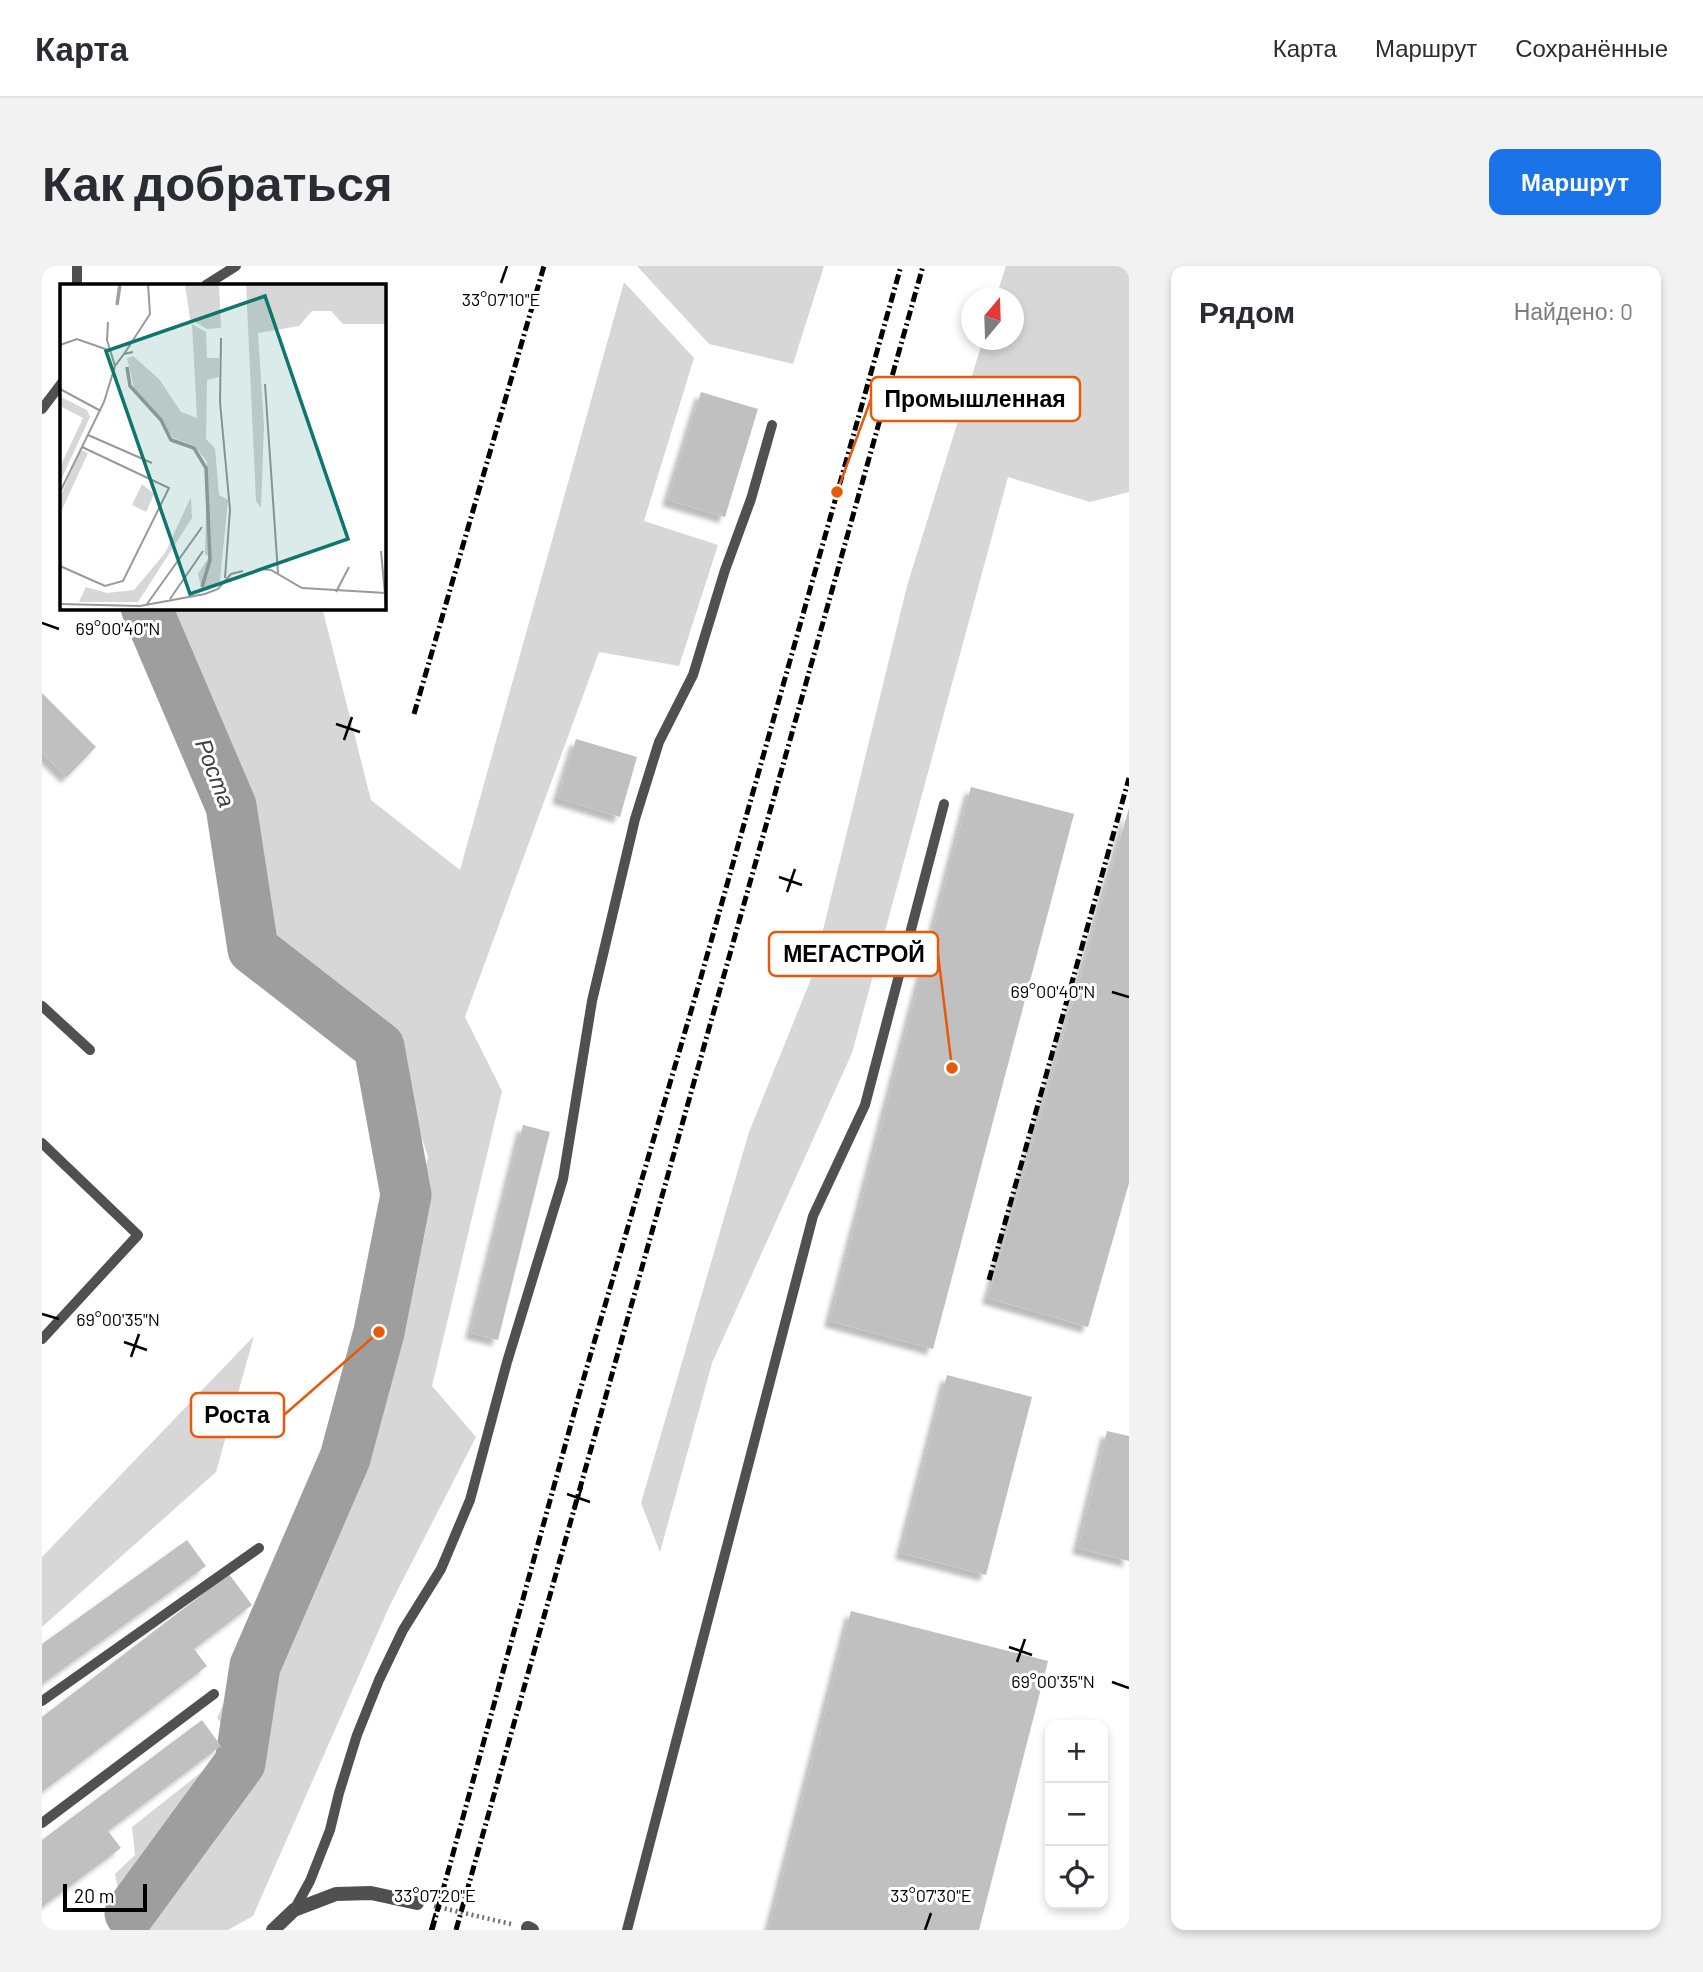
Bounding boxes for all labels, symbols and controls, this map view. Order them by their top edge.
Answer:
text: Карта [35,28,128,68]
text: Карта [1273,33,1337,62]
text: Маршрут [1375,33,1477,62]
text: Сохранённые [1515,33,1668,62]
button: Маршрут [1489,149,1661,215]
text: Как добраться [42,152,393,211]
inset map [60,284,385,609]
north arrow [961,287,1024,350]
text: 33°07'10"E [462,288,540,310]
text: Рядом [1199,293,1295,329]
text: Найдено: 0 [1514,297,1633,325]
callout: Промышленная [871,377,1080,421]
text: Промышленная [884,384,1066,412]
text: 69°00'40"N [75,617,161,639]
water label: Роста [190,734,242,811]
callout: МЕГАСТРОЙ [769,932,938,976]
text: МЕГАСТРОЙ [783,939,925,967]
text: 69°00'40"N [1010,980,1096,1002]
text: 69°00'35"N [76,1308,160,1330]
callout: Роста [191,1393,284,1437]
text: Роста [204,1400,270,1428]
text: 69°00'35"N [1011,1670,1095,1692]
map controls [1045,1720,1108,1909]
button: + [1045,1720,1108,1783]
button: − [1045,1783,1108,1846]
button: locate [1045,1846,1108,1909]
scale bar [63,1881,147,1913]
text: 20 m [74,1884,114,1907]
text: 33°07'20"E [394,1884,476,1906]
text: 33°07'30"E [890,1884,972,1906]

